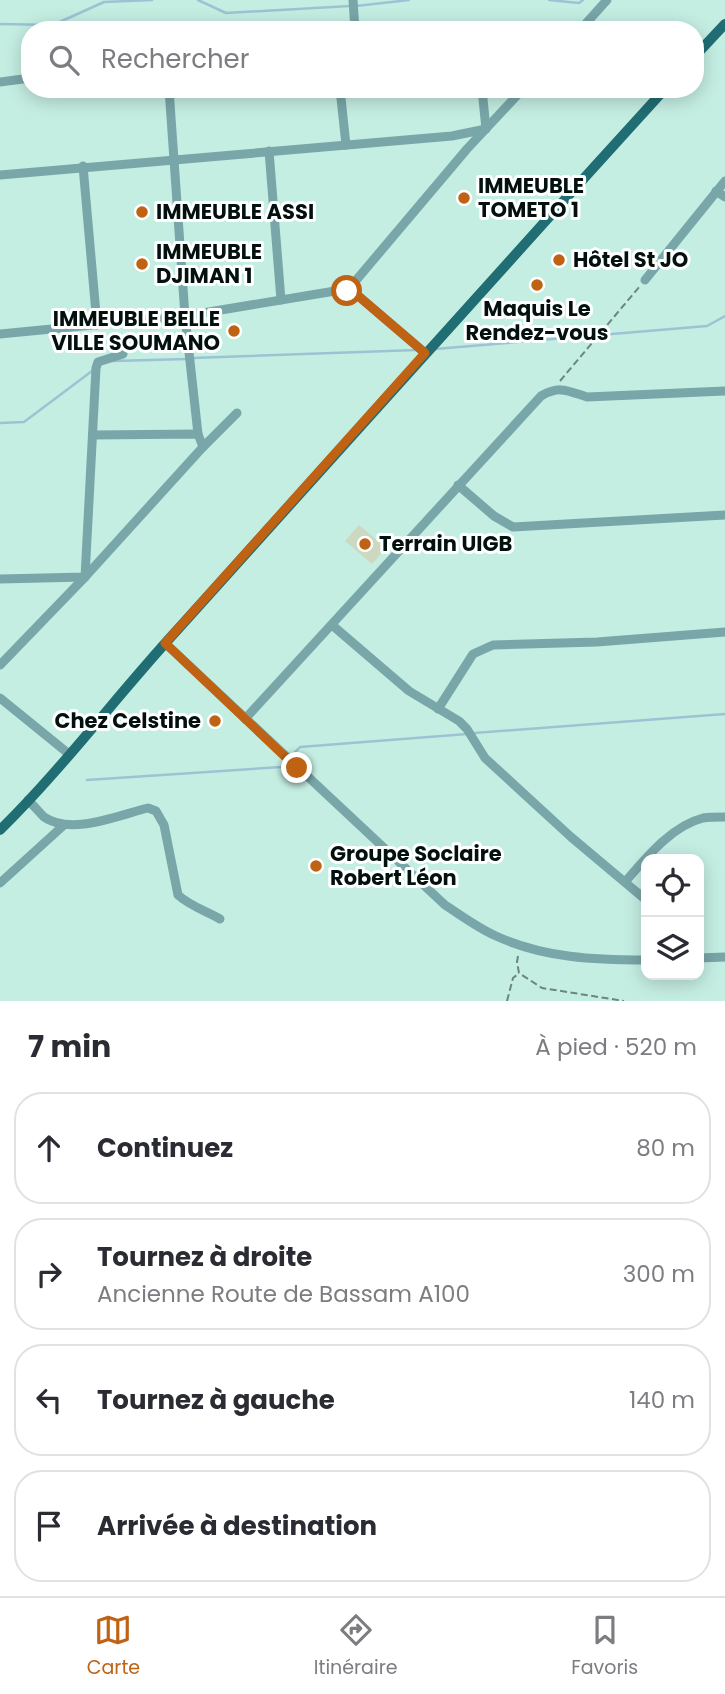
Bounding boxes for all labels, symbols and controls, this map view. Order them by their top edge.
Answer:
search box [21,21,704,98]
icon: search [45,41,83,79]
text: Rechercher [101,41,249,77]
place label: IMMEUBLE TOMETO 1 [478,171,584,224]
marker: IMMEUBLE TOMETO 1 [456,190,472,206]
place label: IMMEUBLE ASSI [156,197,314,226]
marker: IMMEUBLE ASSI [134,204,150,220]
place label: IMMEUBLE DJIMAN 1 [156,237,262,290]
place label: Hôtel St JO [573,245,688,274]
marker: Hôtel St JO [551,252,567,268]
marker: IMMEUBLE DJIMAN 1 [134,256,150,272]
route start [331,275,362,306]
marker: Maquis Le Rendez-vous [529,277,545,293]
place label: Maquis Le Rendez-vous [466,294,608,347]
place label: IMMEUBLE BELLE VILLE SOUMANO [51,304,220,357]
marker: IMMEUBLE BELLE VILLE SOUMANO [226,323,242,339]
place label: Terrain UIGB [379,529,512,558]
marker: Terrain UIGB [357,536,373,552]
place label: Chez Celstine [54,706,201,735]
marker: Chez Celstine [207,713,223,729]
route end [281,752,312,783]
place label: Groupe Soclaire Robert Léon [330,839,502,892]
map controls [641,854,704,980]
button: locate [641,854,704,917]
marker: Groupe Soclaire Robert Léon [308,858,324,874]
button: layers [641,917,704,980]
text: 7 min [28,1025,111,1068]
text: À pied · 520 m [535,1031,697,1063]
icon: ahead [30,1129,68,1167]
text: Continuez [97,1130,233,1166]
text: 80 m [636,1132,695,1164]
text: Tournez à droite [97,1239,312,1275]
icon: right [30,1255,68,1293]
text: 300 m [623,1258,695,1290]
text: Ancienne Route de Bassam A100 [97,1278,470,1310]
icon: left [30,1381,68,1419]
text: Tournez à gauche [97,1382,335,1418]
text: 140 m [629,1384,695,1416]
icon: arrive [30,1507,68,1545]
text: Arrivée à destination [97,1508,377,1544]
tab: Carte [87,1611,140,1682]
tab: Itinéraire [314,1611,398,1682]
tab: Favoris [571,1611,638,1682]

